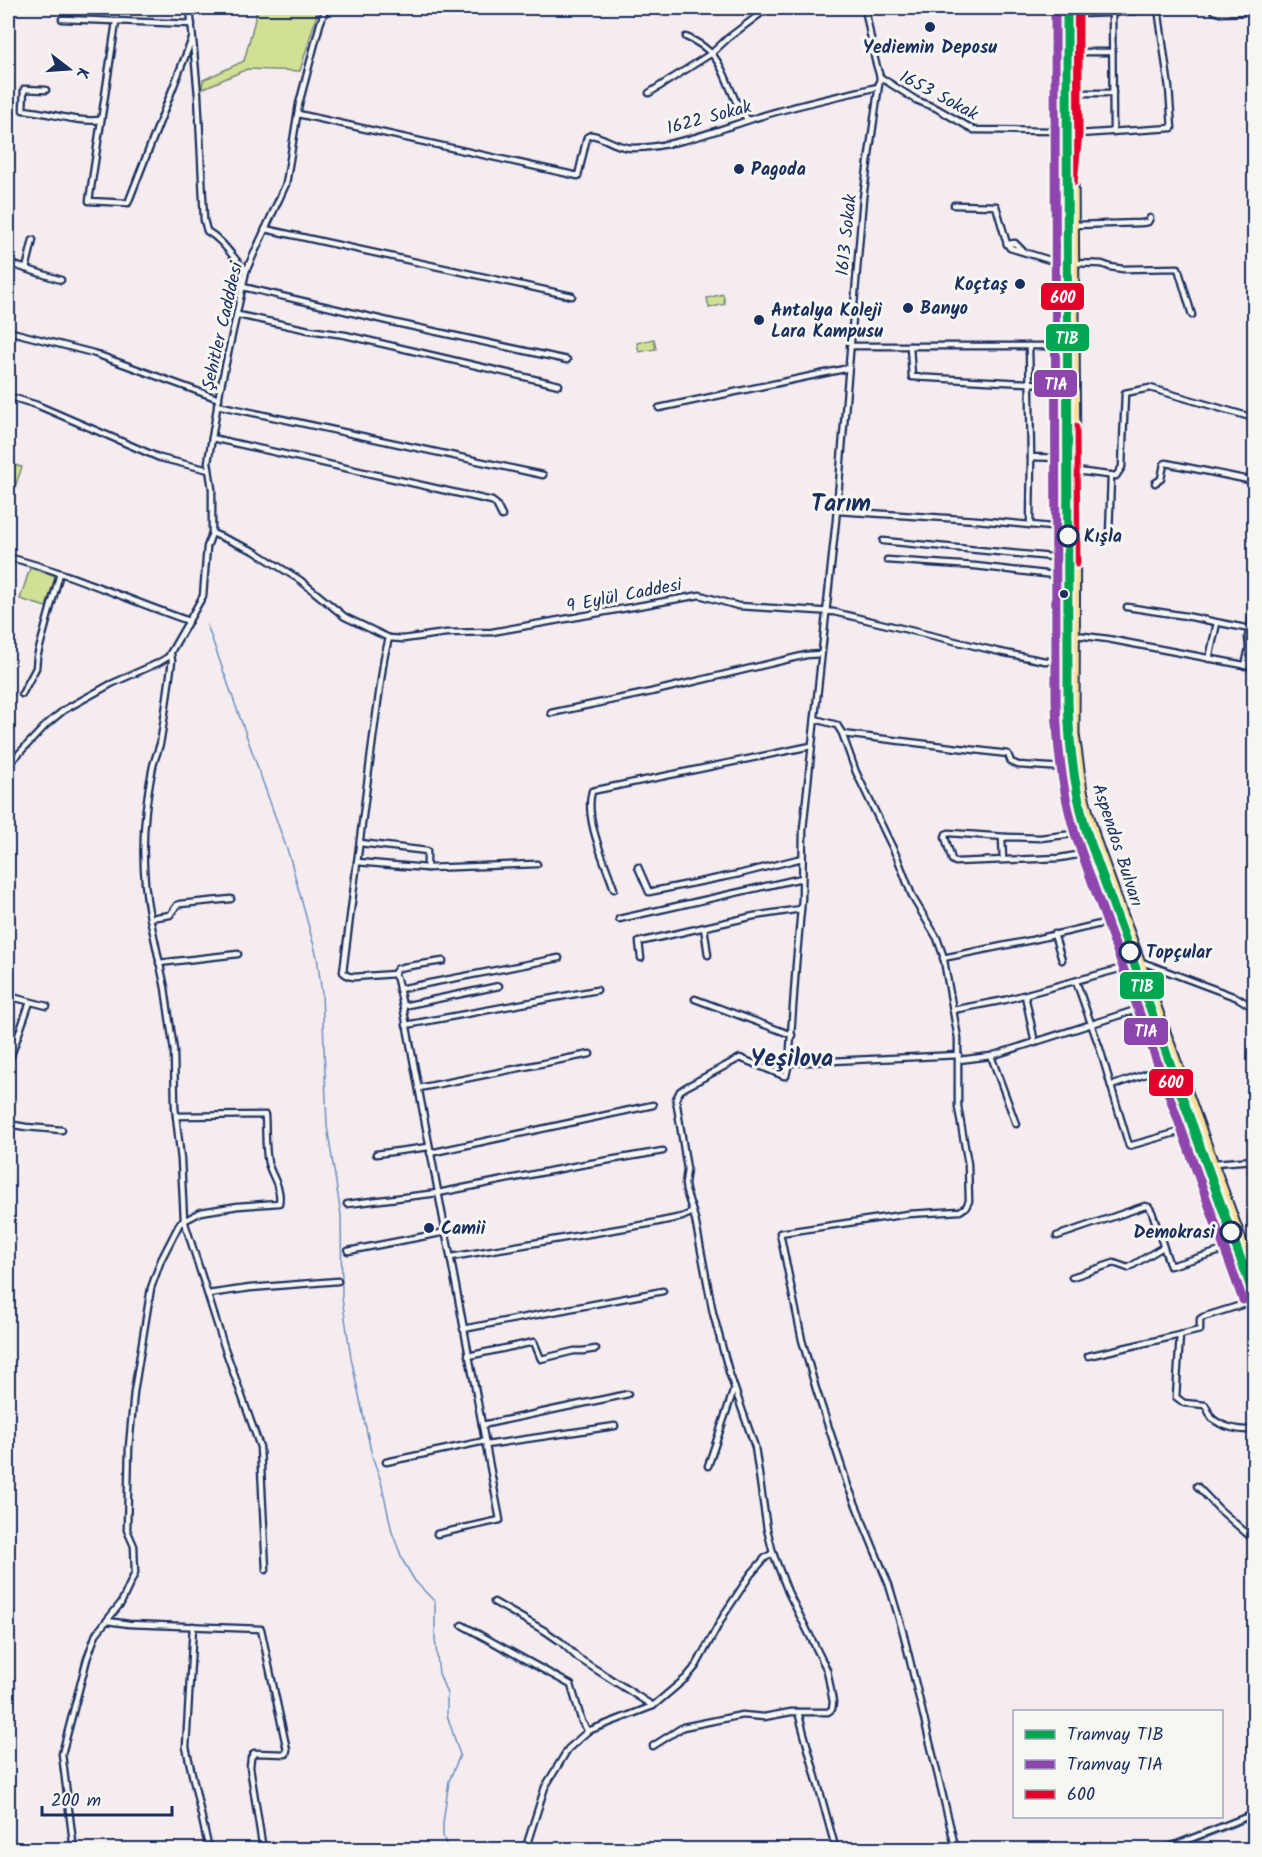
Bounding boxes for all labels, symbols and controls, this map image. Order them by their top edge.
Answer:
marker: Yediemin Deposu [923,20,937,34]
place label: Yediemin Deposu [863,34,997,63]
north arrow [39,39,99,99]
street label: 1653 Sokak [894,63,983,130]
text: K [68,65,95,82]
street label: 1622 Sokak [664,93,756,144]
place label: Pagoda [751,156,806,185]
marker: Pagoda [732,162,746,176]
street label: 1613 Sokak [829,192,866,277]
street label: Şehitler Cadddesi [195,259,252,393]
place label: Koçtaş [954,271,1009,300]
marker: Koçtaş [1013,277,1027,291]
line badge: 600 [1040,282,1085,311]
text: 600 [1050,286,1076,311]
place label: Banyo [920,295,968,324]
place label: Antalya Koleji Lara Kampusu [771,297,883,347]
marker: Banyo [901,301,915,315]
marker: Antalya Koleji Lara Kampusu [752,313,766,327]
line badge: T1B [1045,323,1090,352]
text: T1B [1055,327,1079,352]
line badge: T1A [1033,369,1078,398]
text: T1A [1044,373,1068,398]
district label: Tarım [811,485,871,524]
place label: Kışla [1084,523,1122,552]
marker: Kışla [1057,525,1079,547]
street label: 9 Eylül Caddesi [564,571,685,622]
unlabelled marker [1058,588,1070,600]
street label: Aspendos Bulvarı [1083,780,1150,911]
place label: Topçular [1146,939,1213,968]
marker: Topçular [1119,941,1141,963]
line badge: T1B [1119,971,1165,1000]
text: T1B [1130,975,1154,1000]
line badge: T1A [1123,1017,1169,1046]
text: T1A [1134,1020,1158,1045]
district label: Yeşilova [751,1040,833,1079]
line badge: 600 [1148,1068,1194,1097]
text: 600 [1158,1071,1184,1096]
place label: Camii [441,1215,486,1244]
place label: Demokrasi [1134,1219,1215,1248]
marker: Camii [422,1221,436,1235]
marker: Demokrasi [1220,1221,1242,1243]
legend [1013,1710,1223,1818]
text: Tramvay T1B [1067,1721,1164,1750]
text: Tramvay T1A [1067,1751,1163,1780]
scale bar [42,1779,172,1817]
text: 600 [1067,1781,1095,1810]
text: 200 m [51,1787,101,1816]

